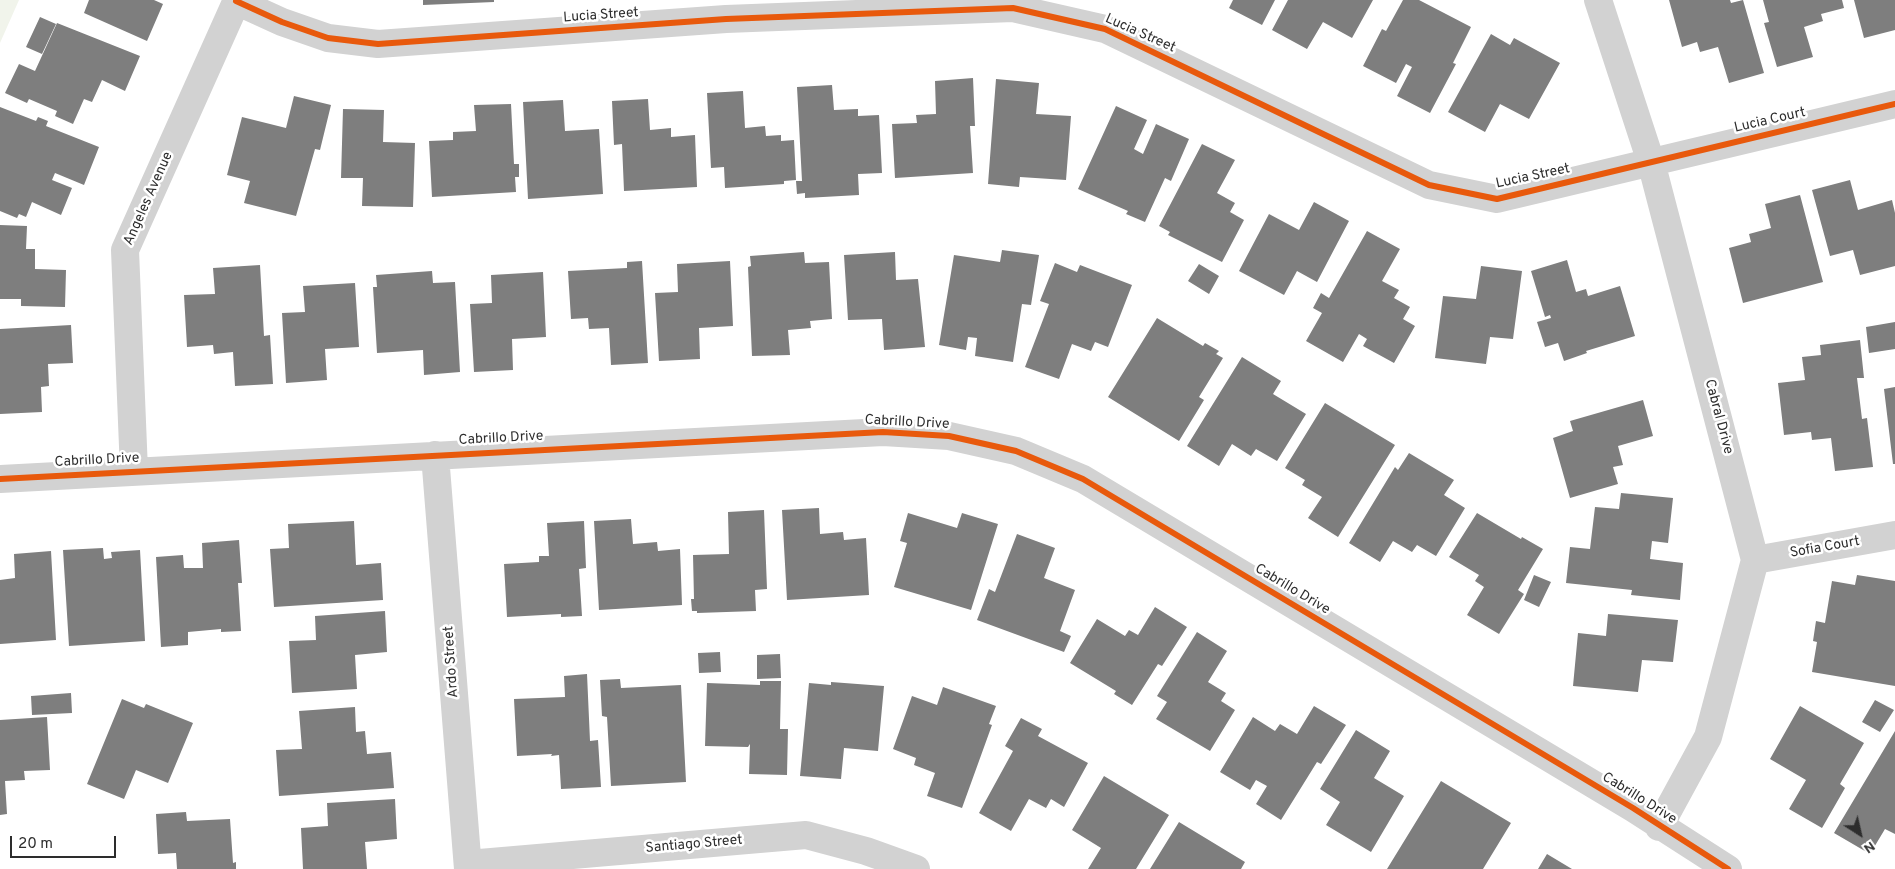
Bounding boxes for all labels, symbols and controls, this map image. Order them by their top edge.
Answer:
street label: Lucia Street [563,5,639,27]
street label: Lucia Street [1102,11,1178,57]
street label: Lucia Court [1733,105,1807,137]
street label: Angeles Avenue [121,150,177,248]
street label: Lucia Street [1494,161,1572,193]
street label: Cabral Drive [1700,378,1736,456]
street label: Cabrillo Drive [864,412,950,434]
street label: Cabrillo Drive [458,428,544,450]
street label: Cabrillo Drive [54,450,140,472]
street label: Sofia Court [1789,534,1861,562]
street label: Cabrillo Drive [1251,561,1333,619]
street label: Ardo Street [441,625,463,699]
street label: Cabrillo Drive [1599,769,1679,829]
north arrow [1835,809,1885,859]
scale bar [12,826,119,858]
street label: Santiago Street [645,832,743,858]
text: 20 m [18,835,53,854]
text: N [1860,837,1878,857]

